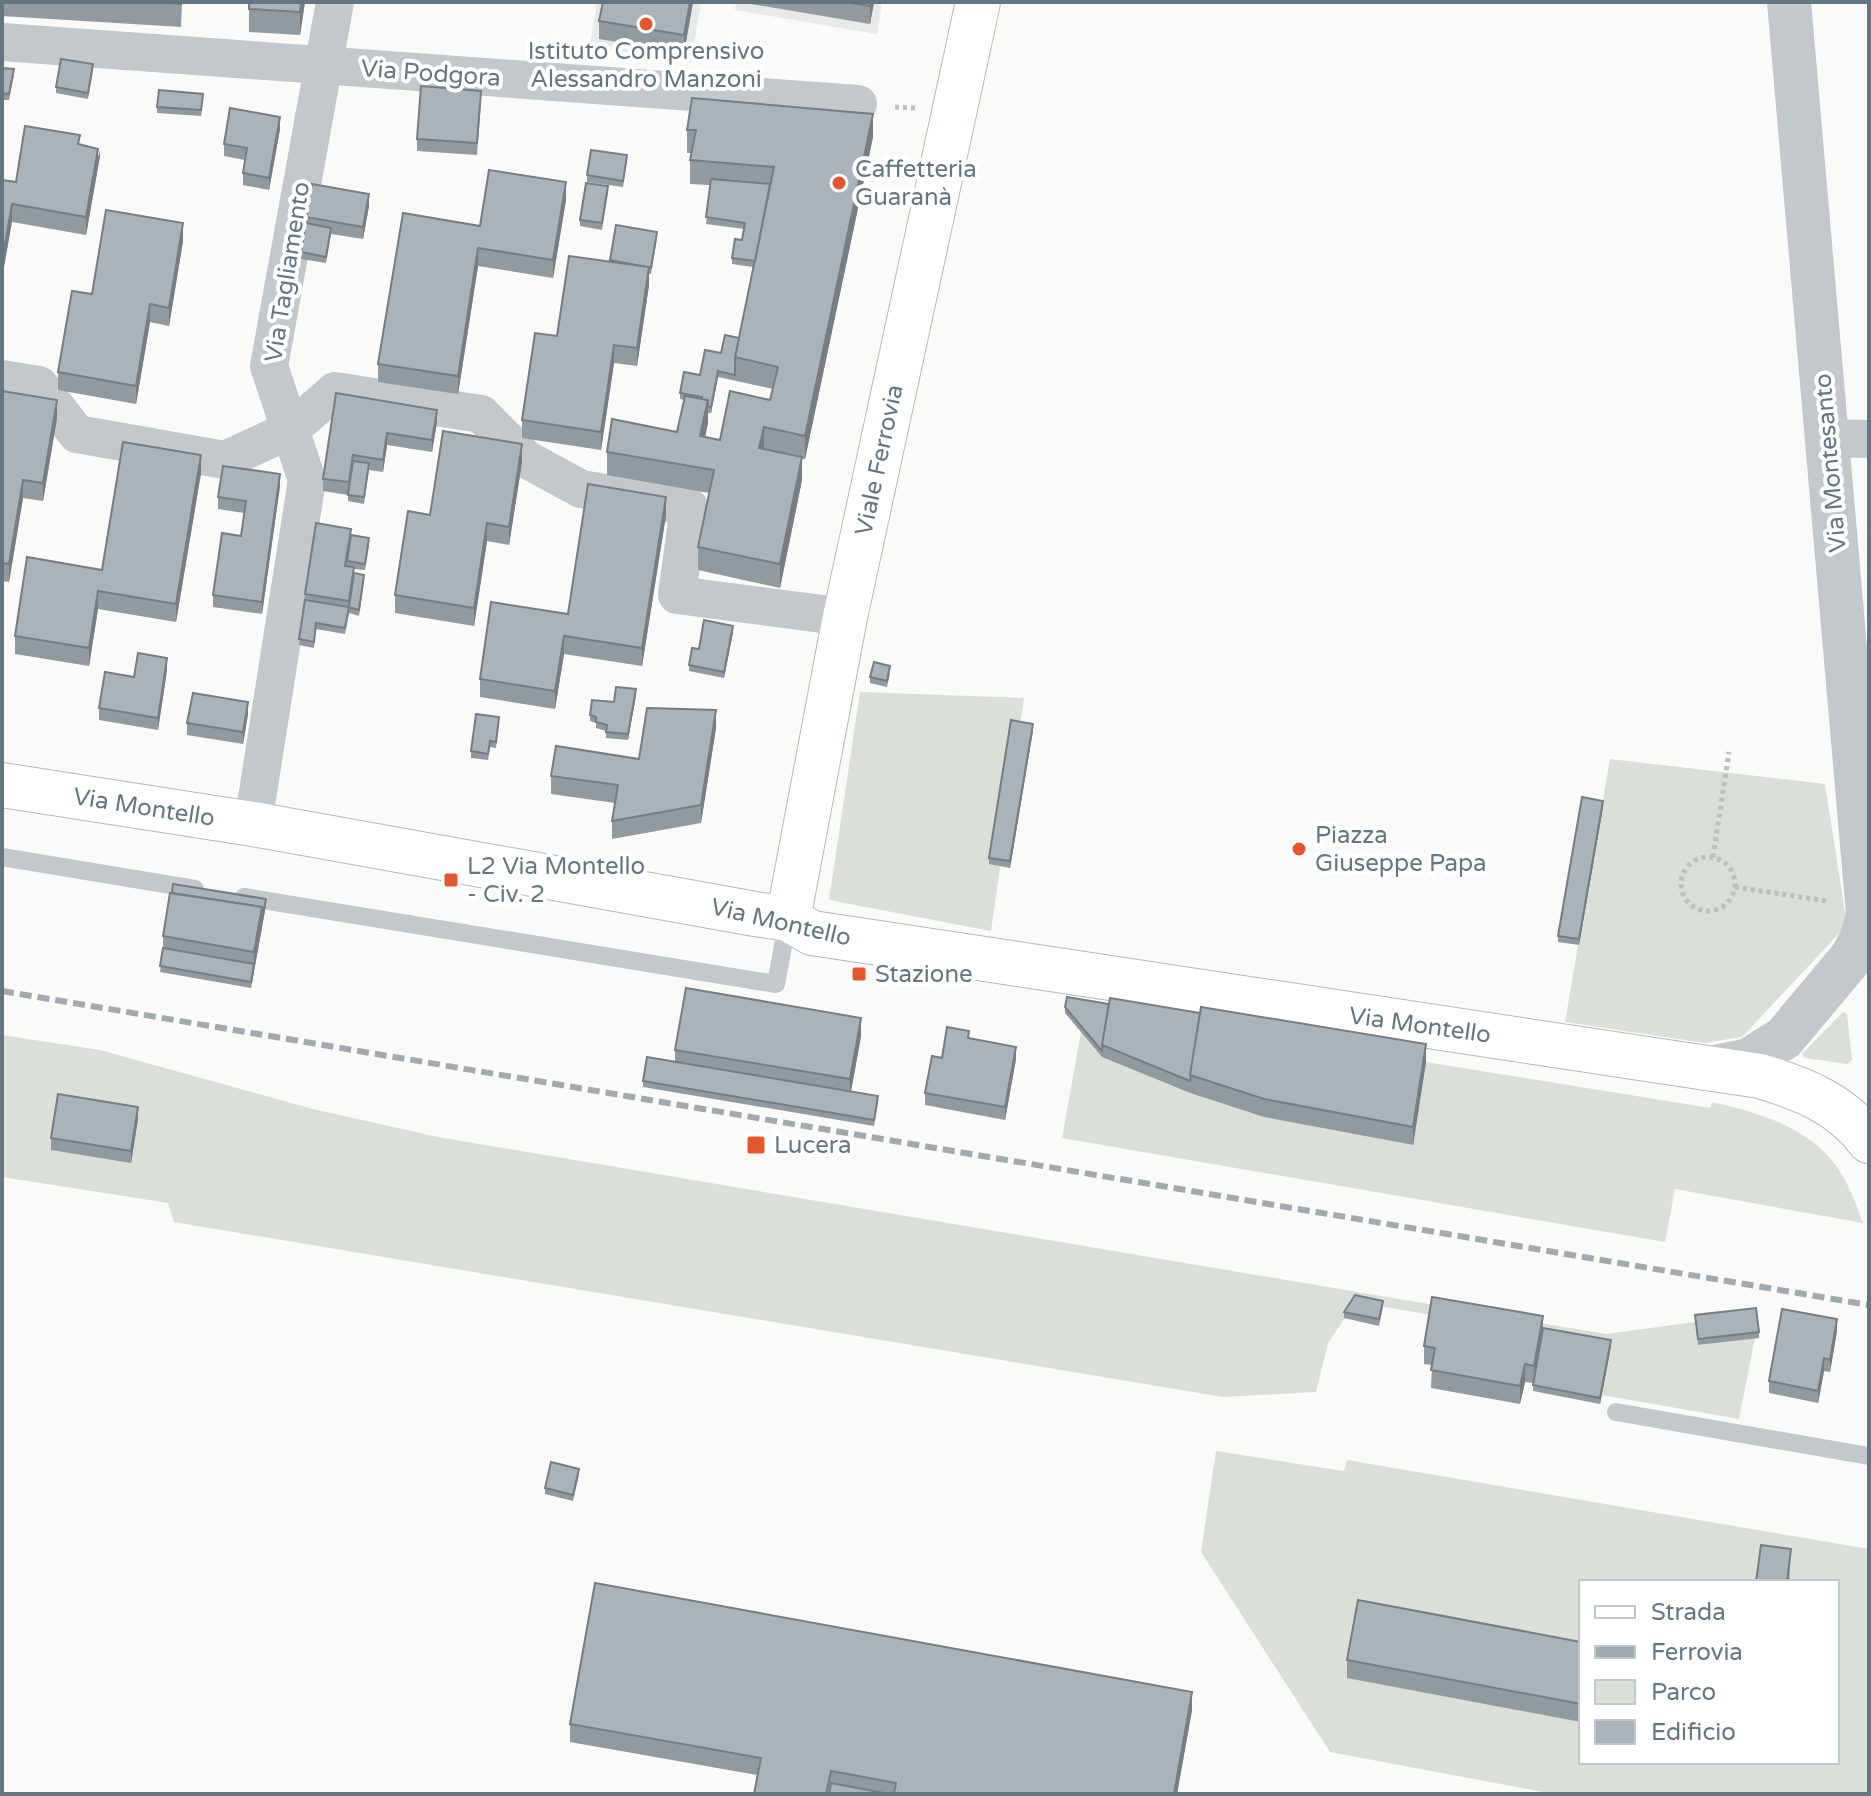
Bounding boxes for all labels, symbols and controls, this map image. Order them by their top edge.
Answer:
marker: Istituto Comprensivo Alessandro Manzoni [637,15,655,33]
place label: Istituto Comprensivo Alessandro Manzoni [528,37,764,94]
street label: Via Podgora [360,54,502,93]
place label: Caffetteria Guaranà [855,155,977,212]
marker: Caffetteria Guaranà [830,174,848,192]
street label: Via Tagliamento [259,180,316,364]
street label: Via Montesanto [1808,372,1853,554]
street label: Viale Ferrovia [849,382,910,538]
street label: Via Montello [71,782,217,833]
place label: Piazza Giuseppe Papa [1315,821,1487,878]
marker: Piazza Giuseppe Papa [1290,840,1308,858]
place label: L2 Via Montello - Civ. 2 [467,852,645,909]
marker: L2 Via Montello - Civ. 2 [442,871,460,889]
street label: Via Montello [708,892,854,953]
place label: Stazione [875,960,973,989]
marker: Stazione [850,965,868,983]
street label: Via Montello [1347,1001,1493,1050]
place label: Lucera [774,1131,851,1160]
marker: Lucera [745,1134,767,1156]
legend [1579,1580,1839,1764]
text: Strada [1651,1598,1726,1627]
text: Ferrovia [1651,1638,1743,1667]
text: Parco [1651,1678,1716,1707]
text: Edificio [1651,1718,1736,1747]

